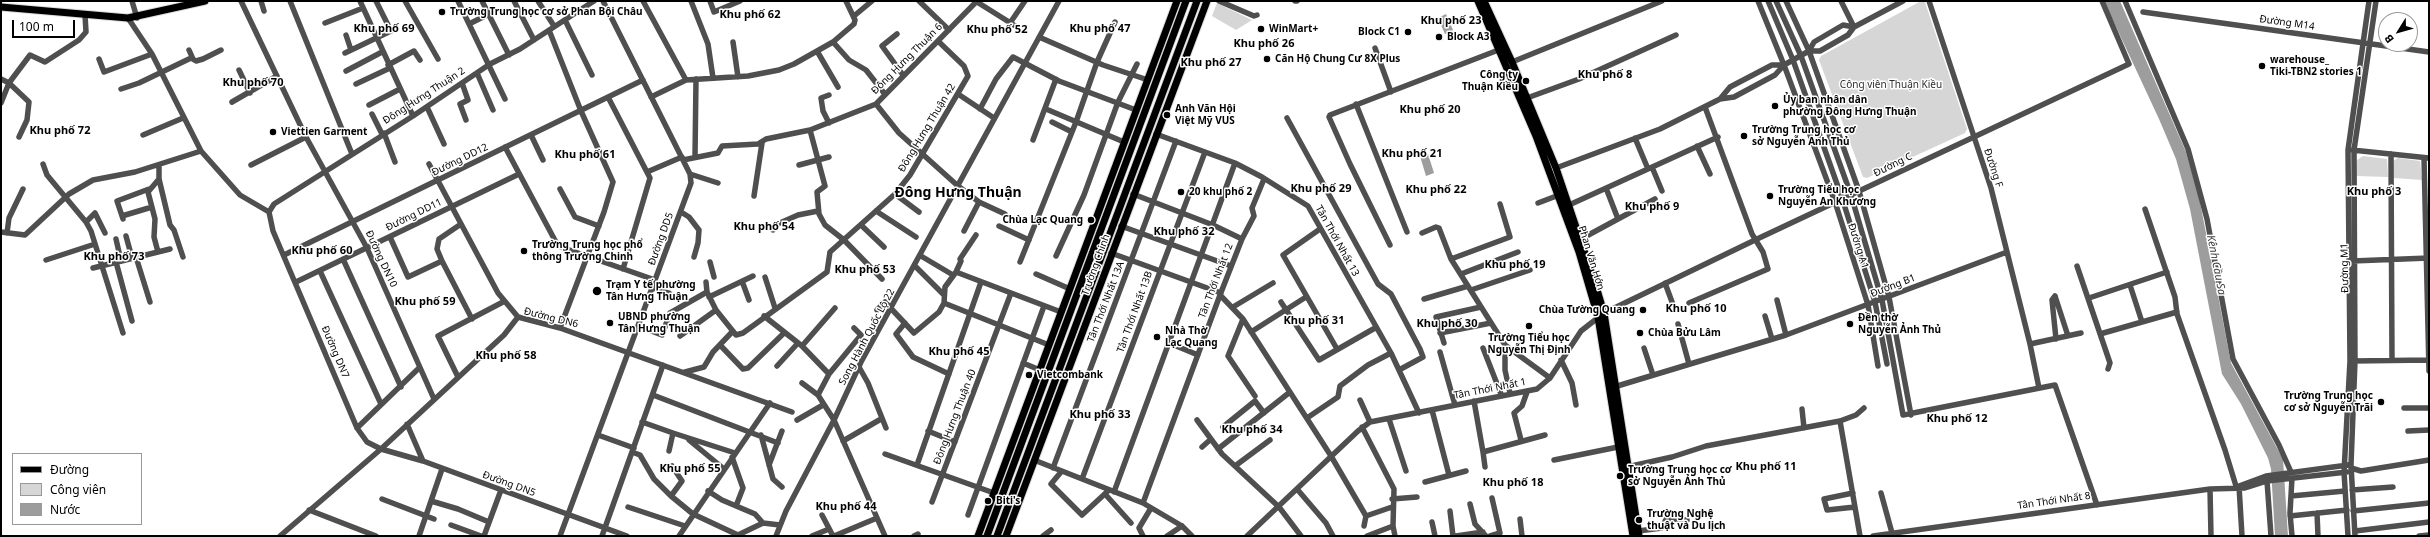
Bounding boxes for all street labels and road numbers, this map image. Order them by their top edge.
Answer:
street label: Đường M14 [2259,13,2315,33]
street label: Đông Hưng Thuận 6 [869,21,945,97]
street label: Đông Hưng Thuận 2 [381,65,467,127]
street label: Đông Hưng Thuận 42 [896,82,958,174]
street label: Đường DD12 [430,141,490,179]
street label: Đường F [1981,147,2005,189]
street label: Đường C [1872,151,1914,179]
street label: Đường DD11 [384,196,444,234]
street label: Tân Thới Nhất 13 [1313,203,1361,279]
street label: Đường DD5 [646,211,676,267]
street label: Đường A1 [1845,222,1871,270]
street label: Phan Văn Hớn [1576,224,1606,292]
street label: Đường DN10 [363,229,399,289]
street label: Trường Chinh [1079,233,1113,297]
street label: Tân Thới Nhất 12 [1196,242,1236,320]
street label: Đường M1 [2339,243,2351,293]
street label: Tân Thới Nhất 13A [1085,260,1127,344]
street label: Tân Thới Nhất 13B [1115,270,1155,354]
street label: Đường B1 [1869,272,1917,300]
street label: Song Hành Quốc Lộ 22 [837,287,897,387]
street label: Đường DN6 [523,305,579,331]
street label: Đường DN7 [319,324,351,380]
street label: Đông Hưng Thuận 40 [931,368,979,466]
street label: Tân Thới Nhất 1 [1453,376,1527,402]
street label: Đường DN5 [481,469,537,499]
street label: Tân Thới Nhất 8 [2017,490,2091,512]

